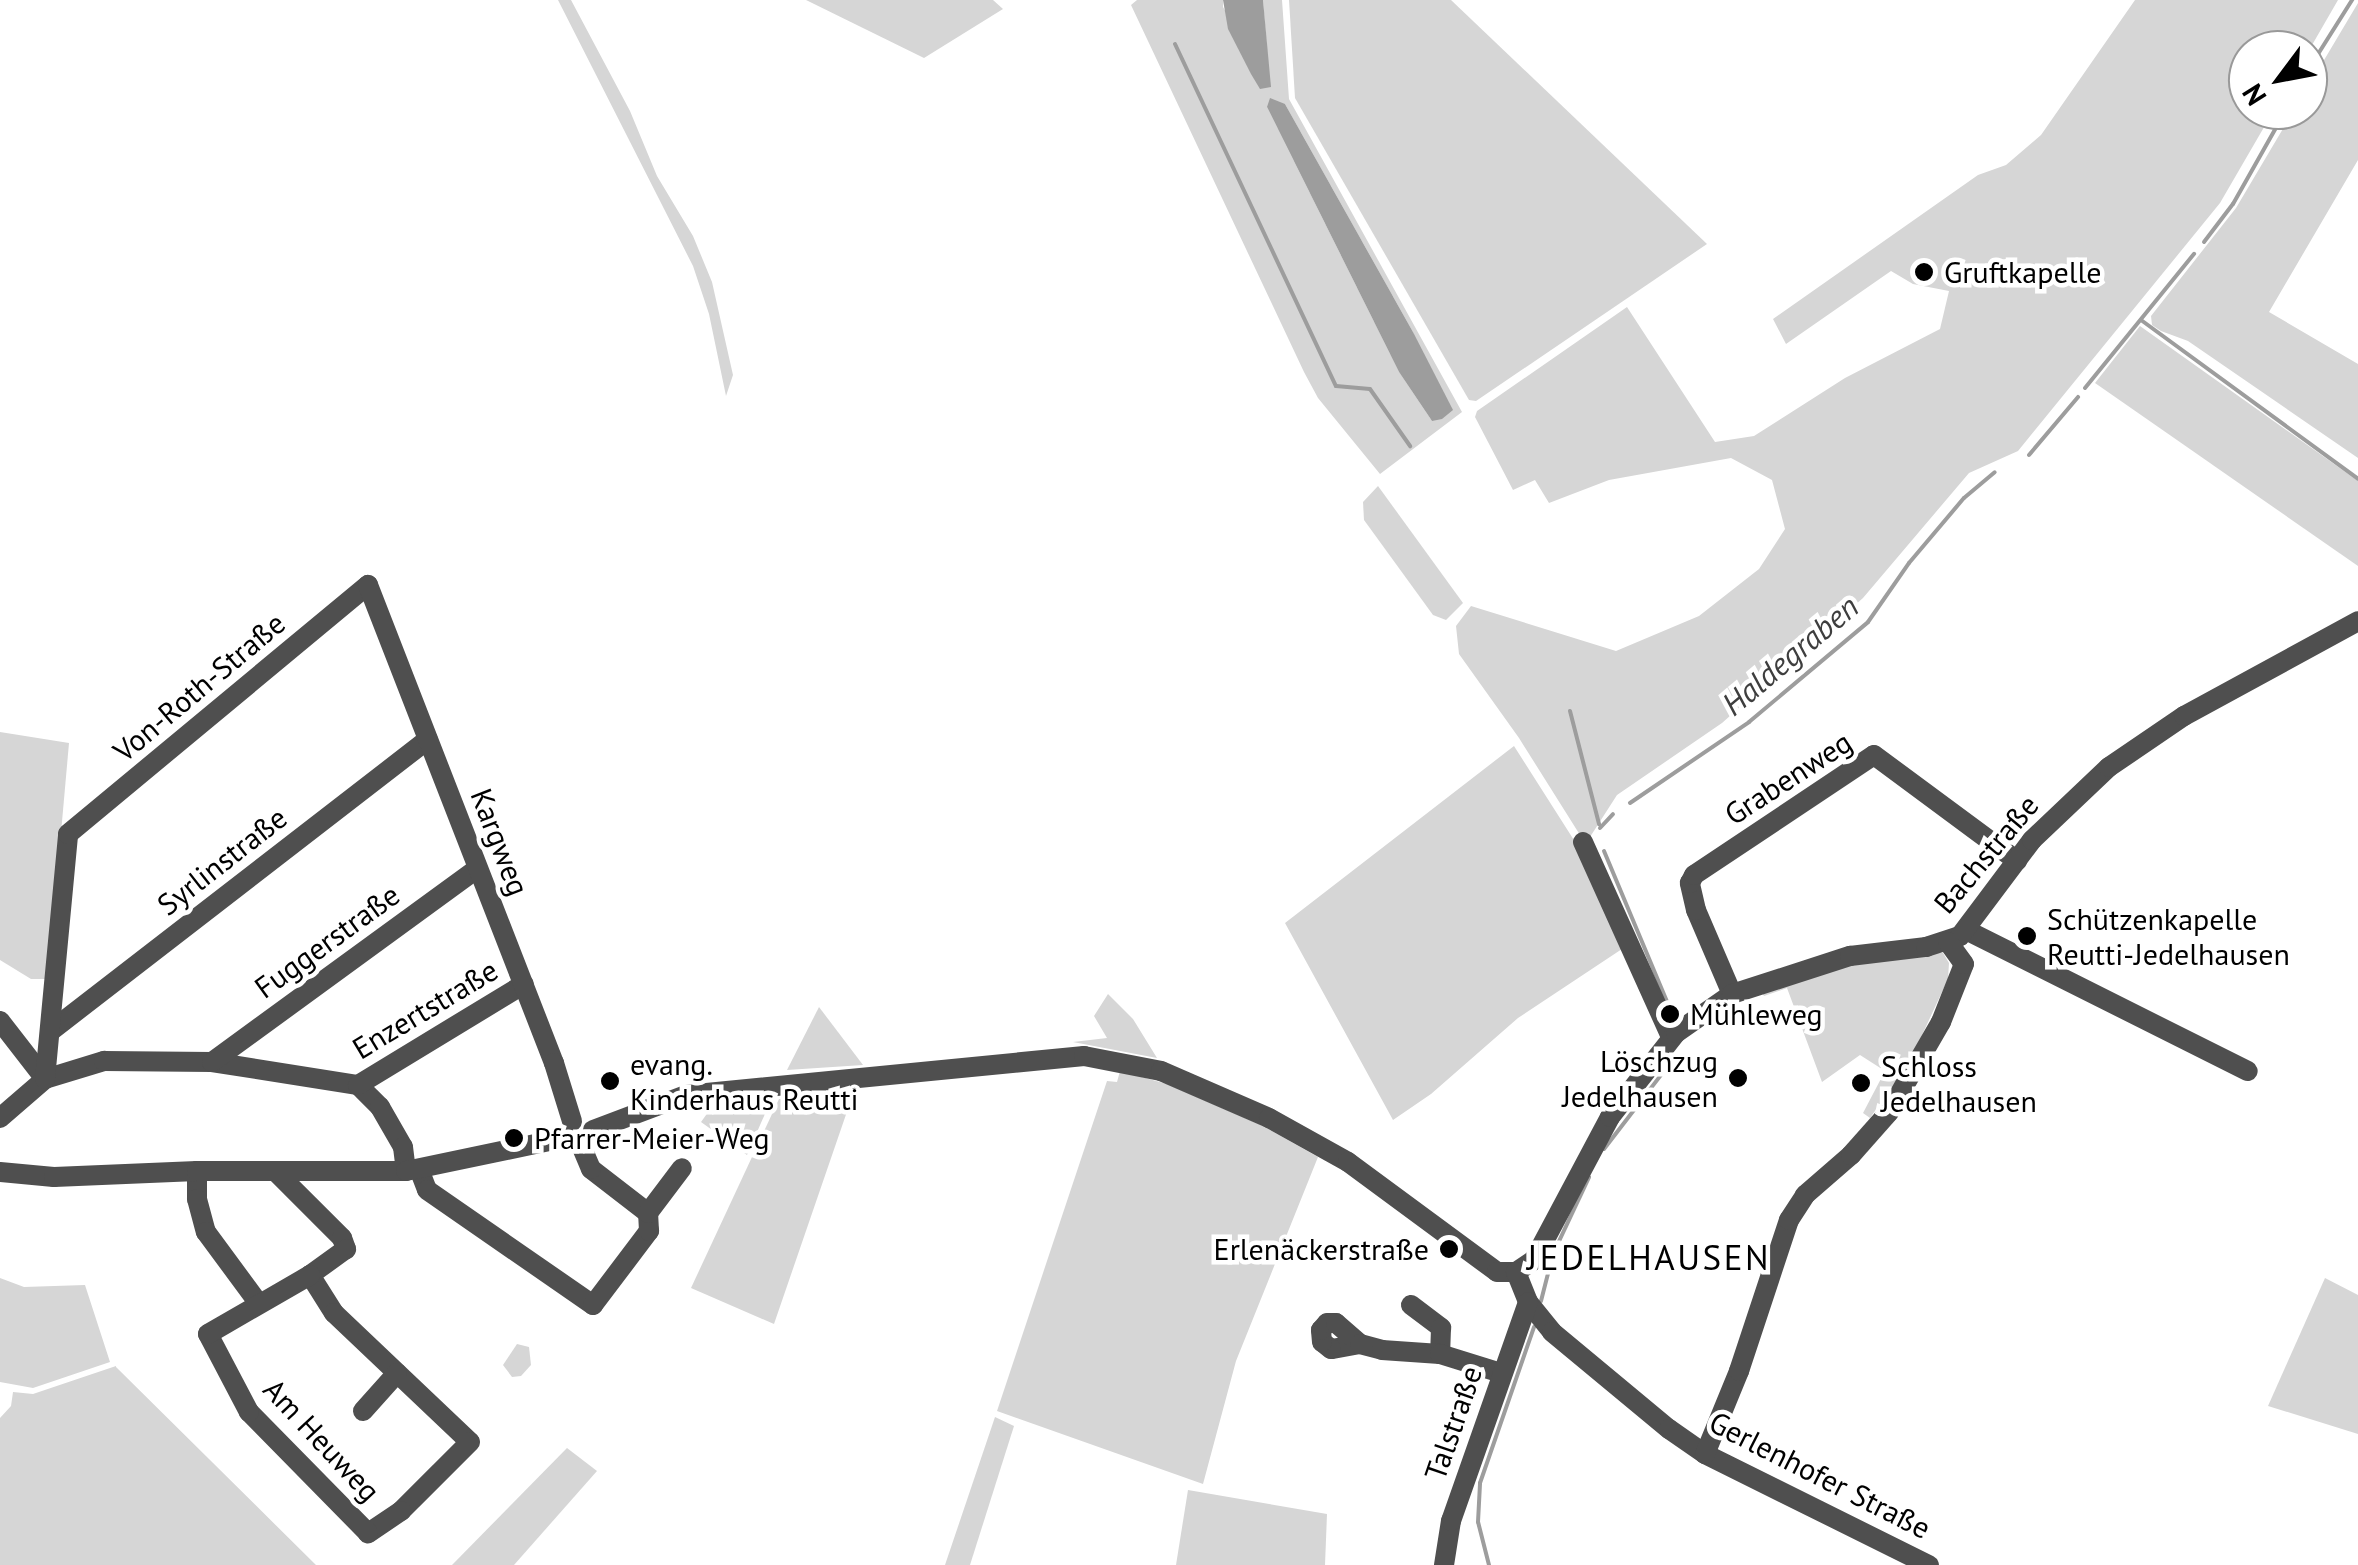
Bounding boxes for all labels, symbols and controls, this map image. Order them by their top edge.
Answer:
north arrow [2228,30,2328,130]
text: N [2233,77,2274,113]
place label: Gruftkapelle [1944,254,2101,290]
marker: Gruftkapelle [1913,261,1935,283]
water label: Haldegraben [1714,587,1866,723]
street label: Von-Roth-Straße [106,605,292,769]
street label: Grabenweg [1718,724,1858,832]
street label: Kargweg [463,784,537,900]
street label: Bachstraße [1926,788,2046,920]
street label: Syrlinstraße [150,799,294,923]
street label: Fuggerstraße [248,876,406,1006]
place label: Schützenkapelle Reutti-Jedelhausen [2047,901,2290,972]
marker: Schützenkapelle Reutti-Jedelhausen [2016,925,2038,947]
street label: Enzertstraße [346,952,504,1066]
place label: Mühleweg [1690,996,1823,1032]
marker: Mühleweg [1659,1003,1681,1025]
place label: Löschzug Jedelhausen [1562,1043,1718,1114]
place label: evang. Kinderhaus Reutti [630,1046,859,1116]
place label: Schloss Jedelhausen [1881,1048,2037,1118]
marker: Löschzug Jedelhausen [1727,1067,1749,1089]
marker: evang. Kinderhaus Reutti [599,1070,621,1092]
marker: Schloss Jedelhausen [1850,1072,1872,1094]
place label: Pfarrer-Meier-Weg [534,1120,770,1156]
marker: Pfarrer-Meier-Weg [503,1127,525,1149]
place label: Erlenäckerstraße [1214,1231,1429,1267]
district label: JEDELHAUSEN [1527,1236,1771,1278]
marker: Erlenäckerstraße [1438,1238,1460,1260]
street label: Talstraße [1417,1361,1489,1485]
street label: Am Heuweg [256,1371,388,1509]
street label: Gerlenhofer Straße [1703,1404,1937,1546]

